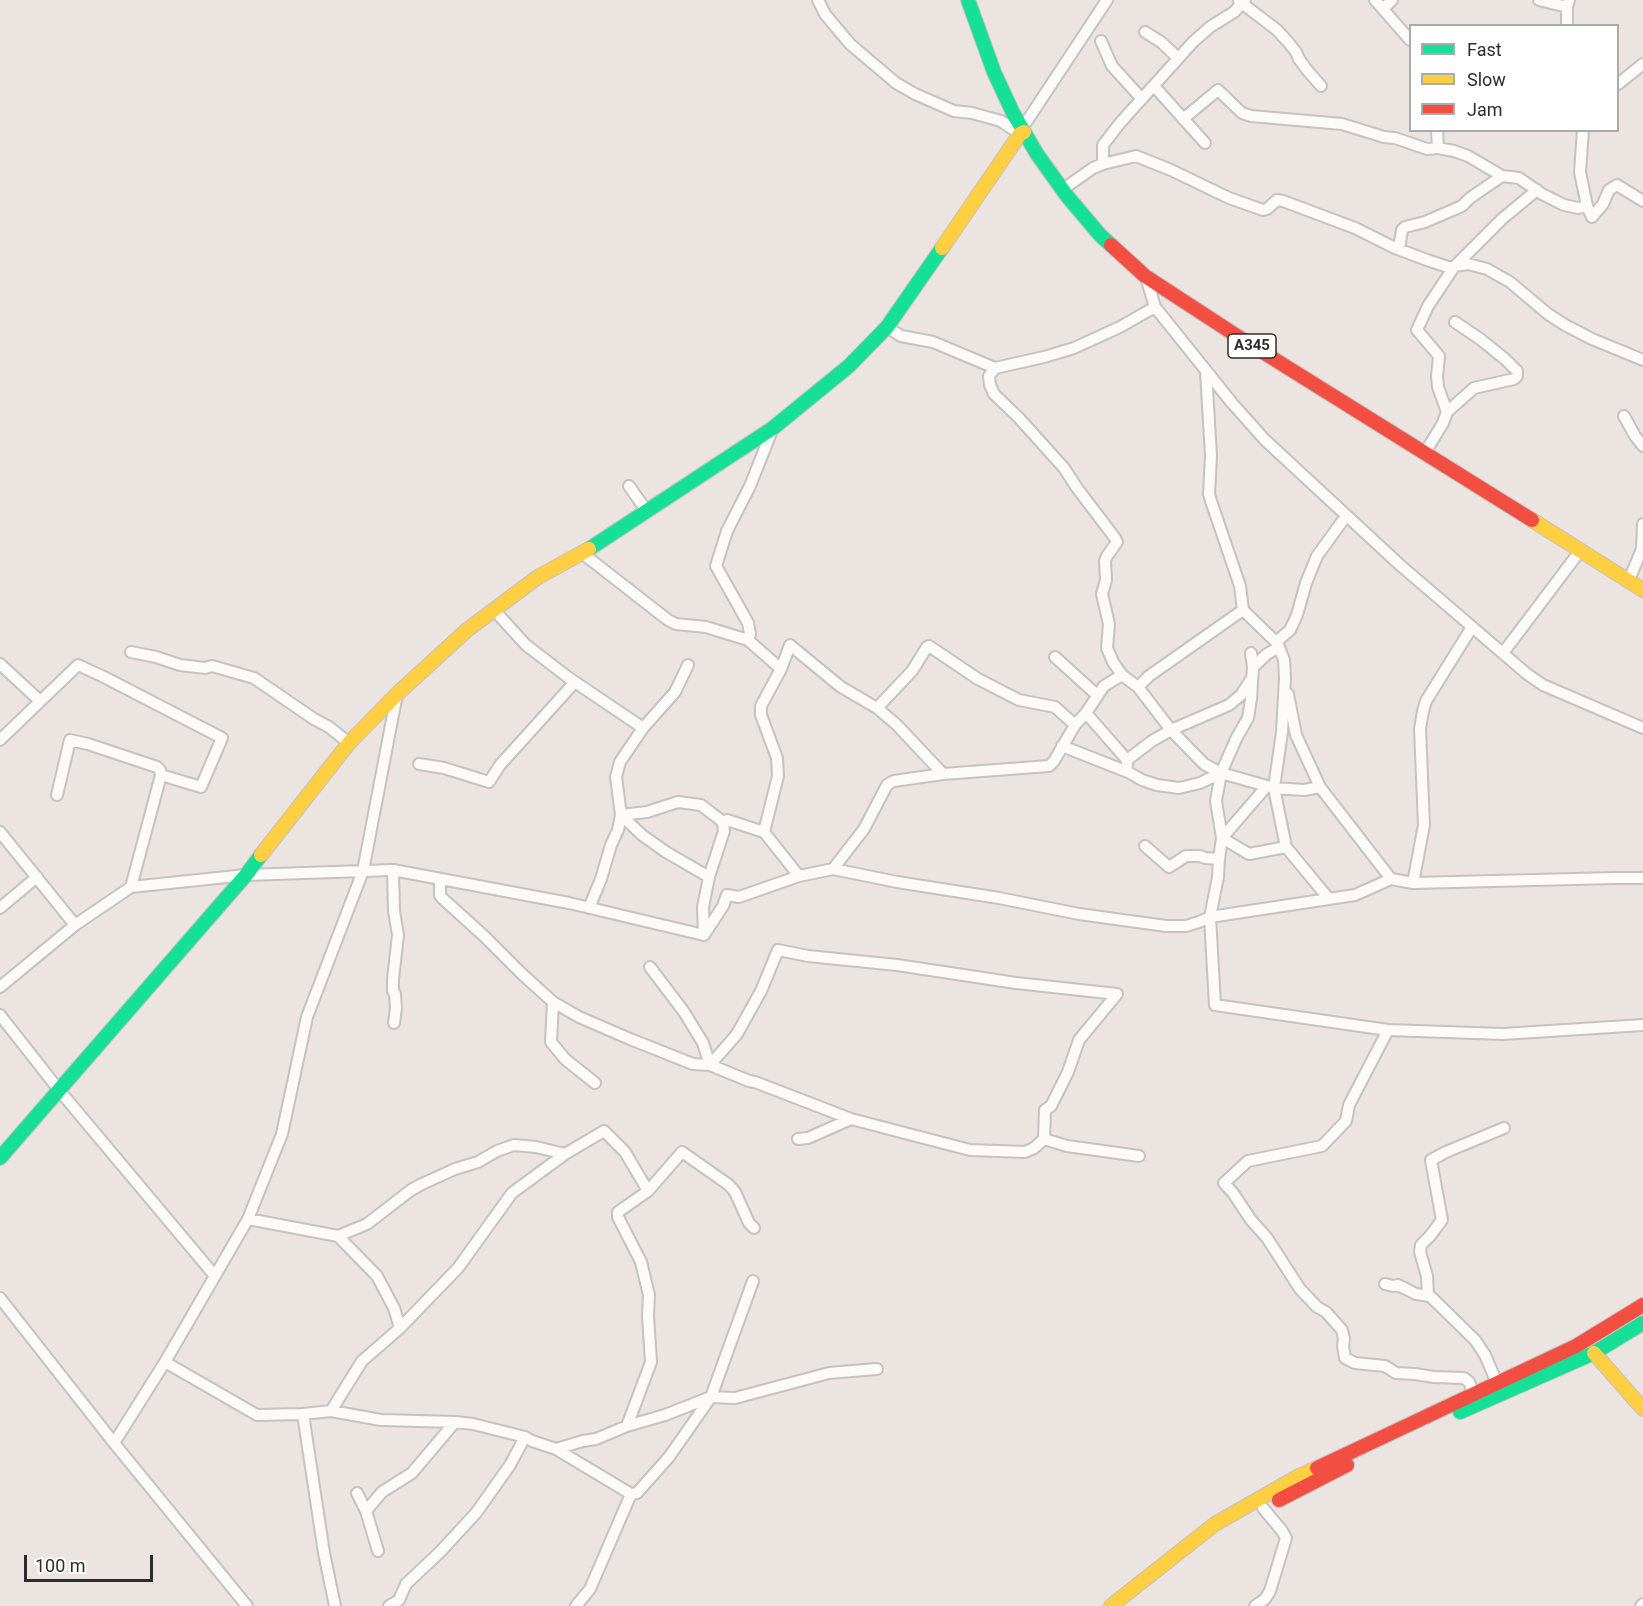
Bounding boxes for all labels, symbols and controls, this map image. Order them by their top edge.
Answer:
legend [1409,24,1619,132]
text: Fast [1467,39,1502,60]
text: Slow [1467,69,1506,90]
text: Jam [1467,99,1503,120]
road number: A345 [1228,334,1276,358]
scale bar [27,1543,156,1581]
text: 100 m [35,1555,86,1576]

